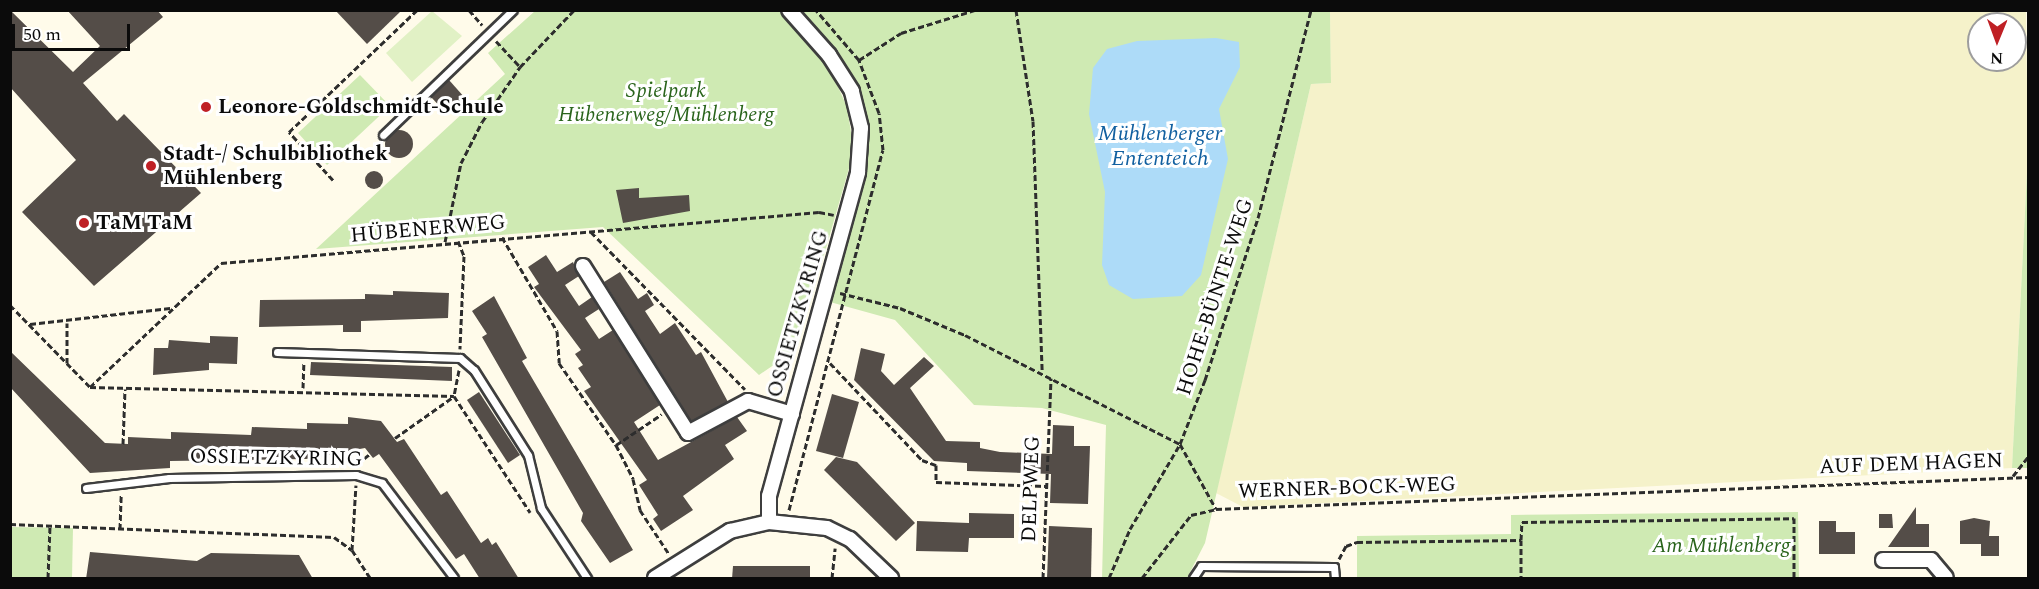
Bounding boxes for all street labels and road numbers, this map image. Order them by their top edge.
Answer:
street label: HOHE-BÜNTE-WEG [1171,195,1259,399]
street label: HÜBENERWEG [349,210,507,248]
street label: OSSIETZKYRING [762,227,834,401]
street label: DELPWEG [1017,435,1045,543]
street label: OSSIETZKYRING [189,444,363,472]
street label: AUF DEM HAGEN [1819,448,2003,480]
street label: WERNER-BOCK-WEG [1238,472,1456,504]

